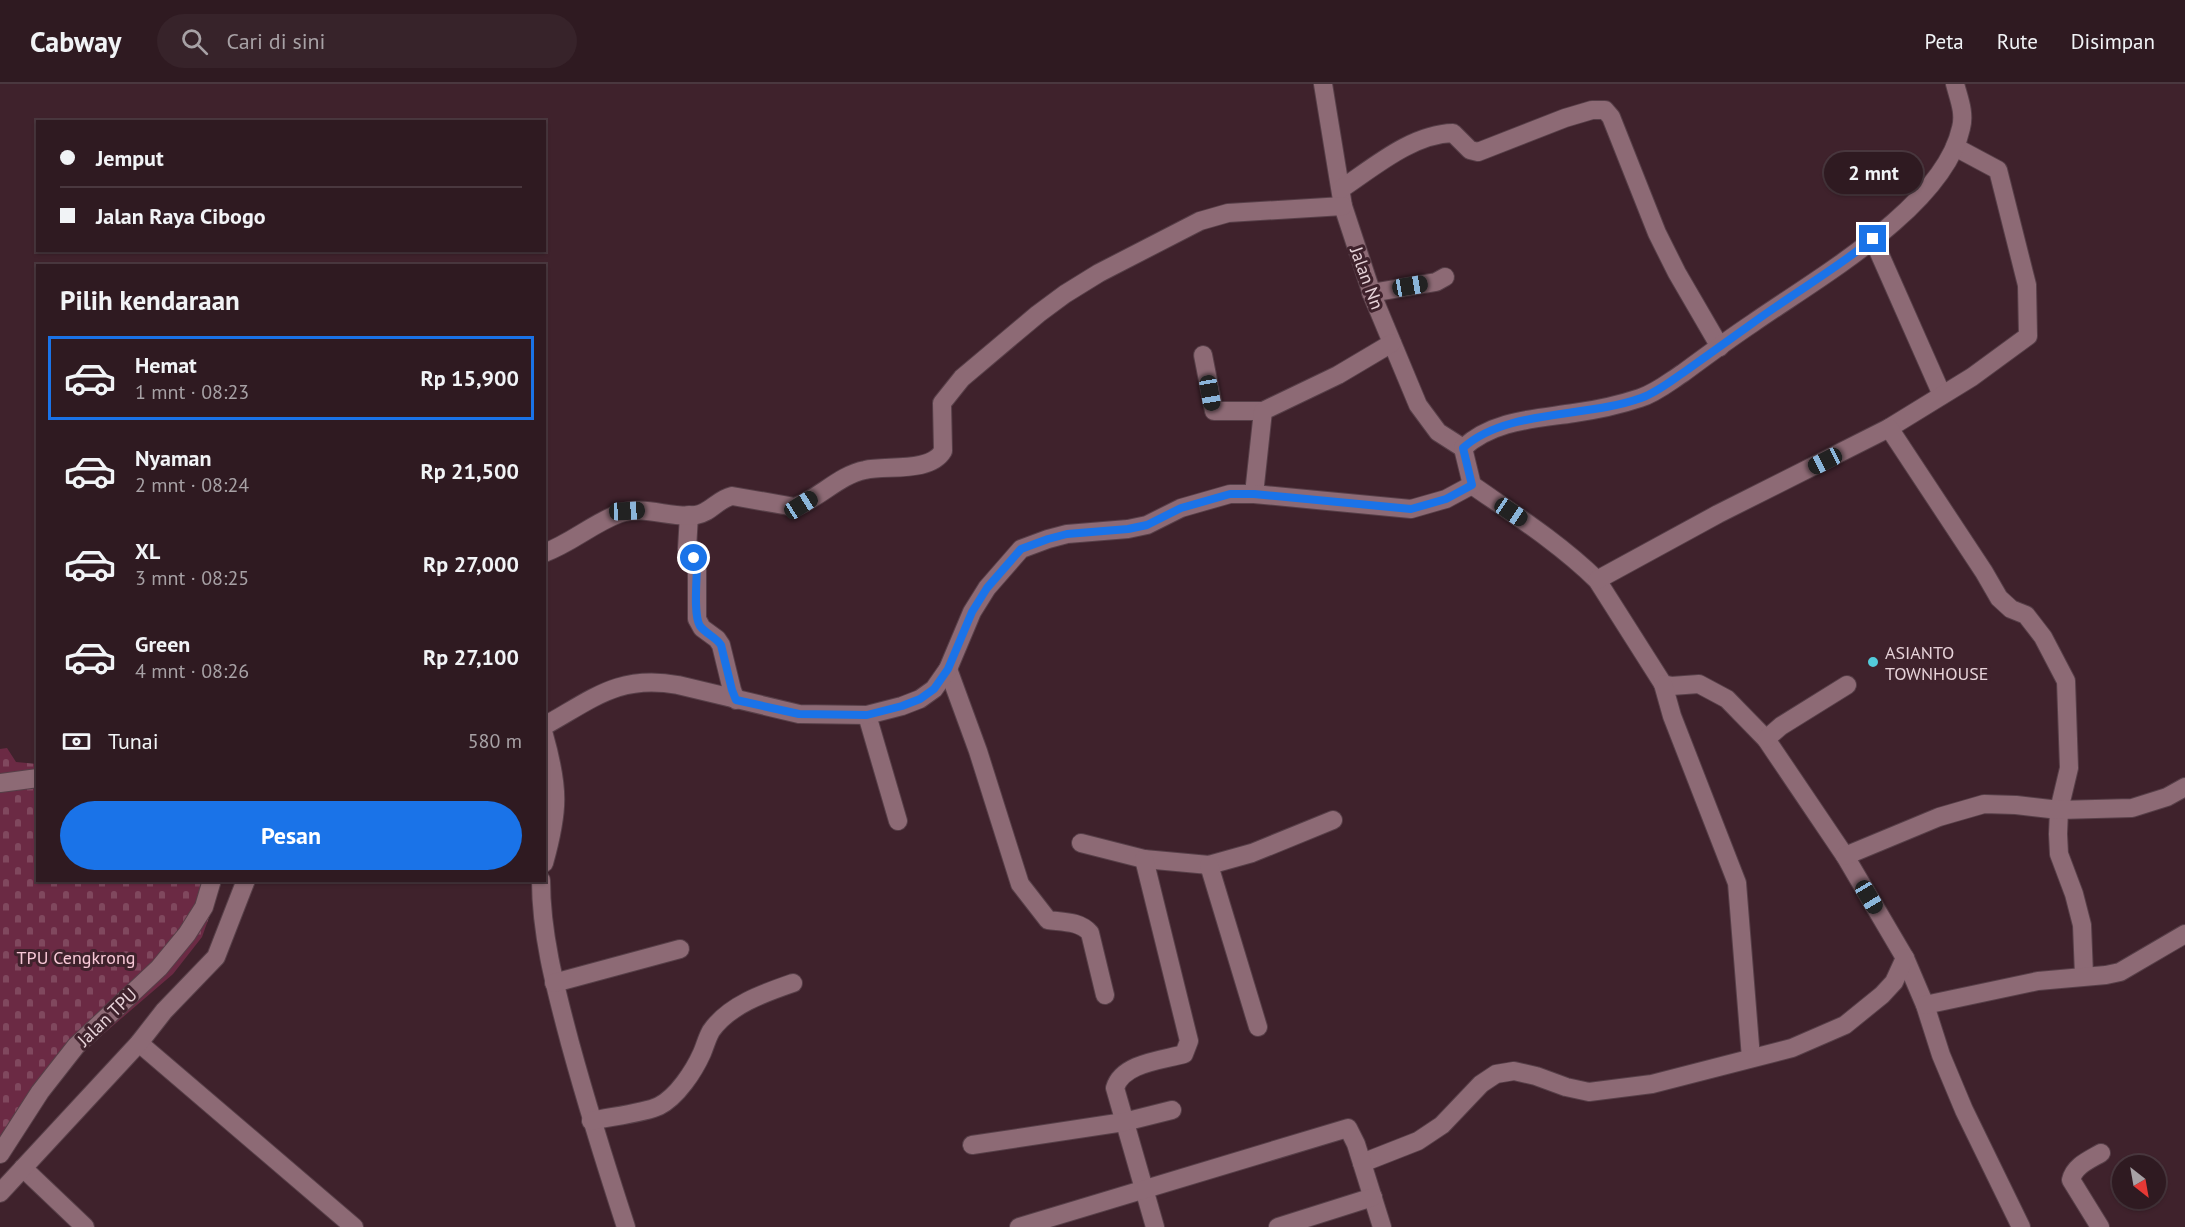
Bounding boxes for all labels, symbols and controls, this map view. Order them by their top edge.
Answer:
search box [157,14,577,68]
text: Cabway [30,23,121,60]
icon: search [178,25,211,58]
text: Cari di sini [226,27,326,55]
text: Peta [1924,28,1964,55]
text: Rute [1997,28,2038,55]
text: Disimpan [2071,28,2155,55]
text: Jemput [96,144,164,172]
callout: 2 mnt [1824,152,1922,194]
text: 2 mnt [1848,160,1899,186]
text: Jalan Raya Cibogo [96,202,266,230]
route end [1859,225,1886,252]
street label: Jalan Nn [1345,243,1389,312]
car [1391,274,1429,298]
text: Pilih kendaraan [60,283,240,317]
icon: car [63,351,117,405]
text: Hemat [135,351,197,379]
text: Rp 15,900 [420,364,519,392]
car [1198,374,1222,412]
text: 1 mnt · 08:23 [135,379,249,405]
icon: car [63,444,117,498]
text: Nyaman [135,444,212,472]
car [1805,445,1845,477]
text: Rp 21,500 [420,457,519,485]
text: 2 mnt · 08:24 [135,472,249,498]
car [781,488,821,522]
car [1491,494,1531,530]
car [609,501,645,521]
icon: car [63,537,117,591]
text: XL [135,537,160,565]
route start [680,544,707,571]
text: Rp 27,000 [423,550,519,578]
text: 3 mnt · 08:25 [135,565,249,591]
icon: car [63,630,117,684]
text: Green [135,630,190,658]
place label: ASIANTO TOWNHOUSE [1885,641,1988,685]
text: Rp 27,100 [423,643,519,671]
marker: ASIANTO TOWNHOUSE [1866,655,1880,669]
text: 4 mnt · 08:26 [135,658,249,684]
icon: cash [60,725,93,758]
text: Tunai [108,727,159,755]
text: 580 m [468,728,522,754]
button: Pesan [60,801,522,870]
car [1852,877,1886,917]
park label: TPU Cengkrong [17,946,135,969]
street label: Jalan TPU [72,983,142,1052]
north arrow [2112,1155,2166,1209]
map controls [2112,1155,2166,1209]

